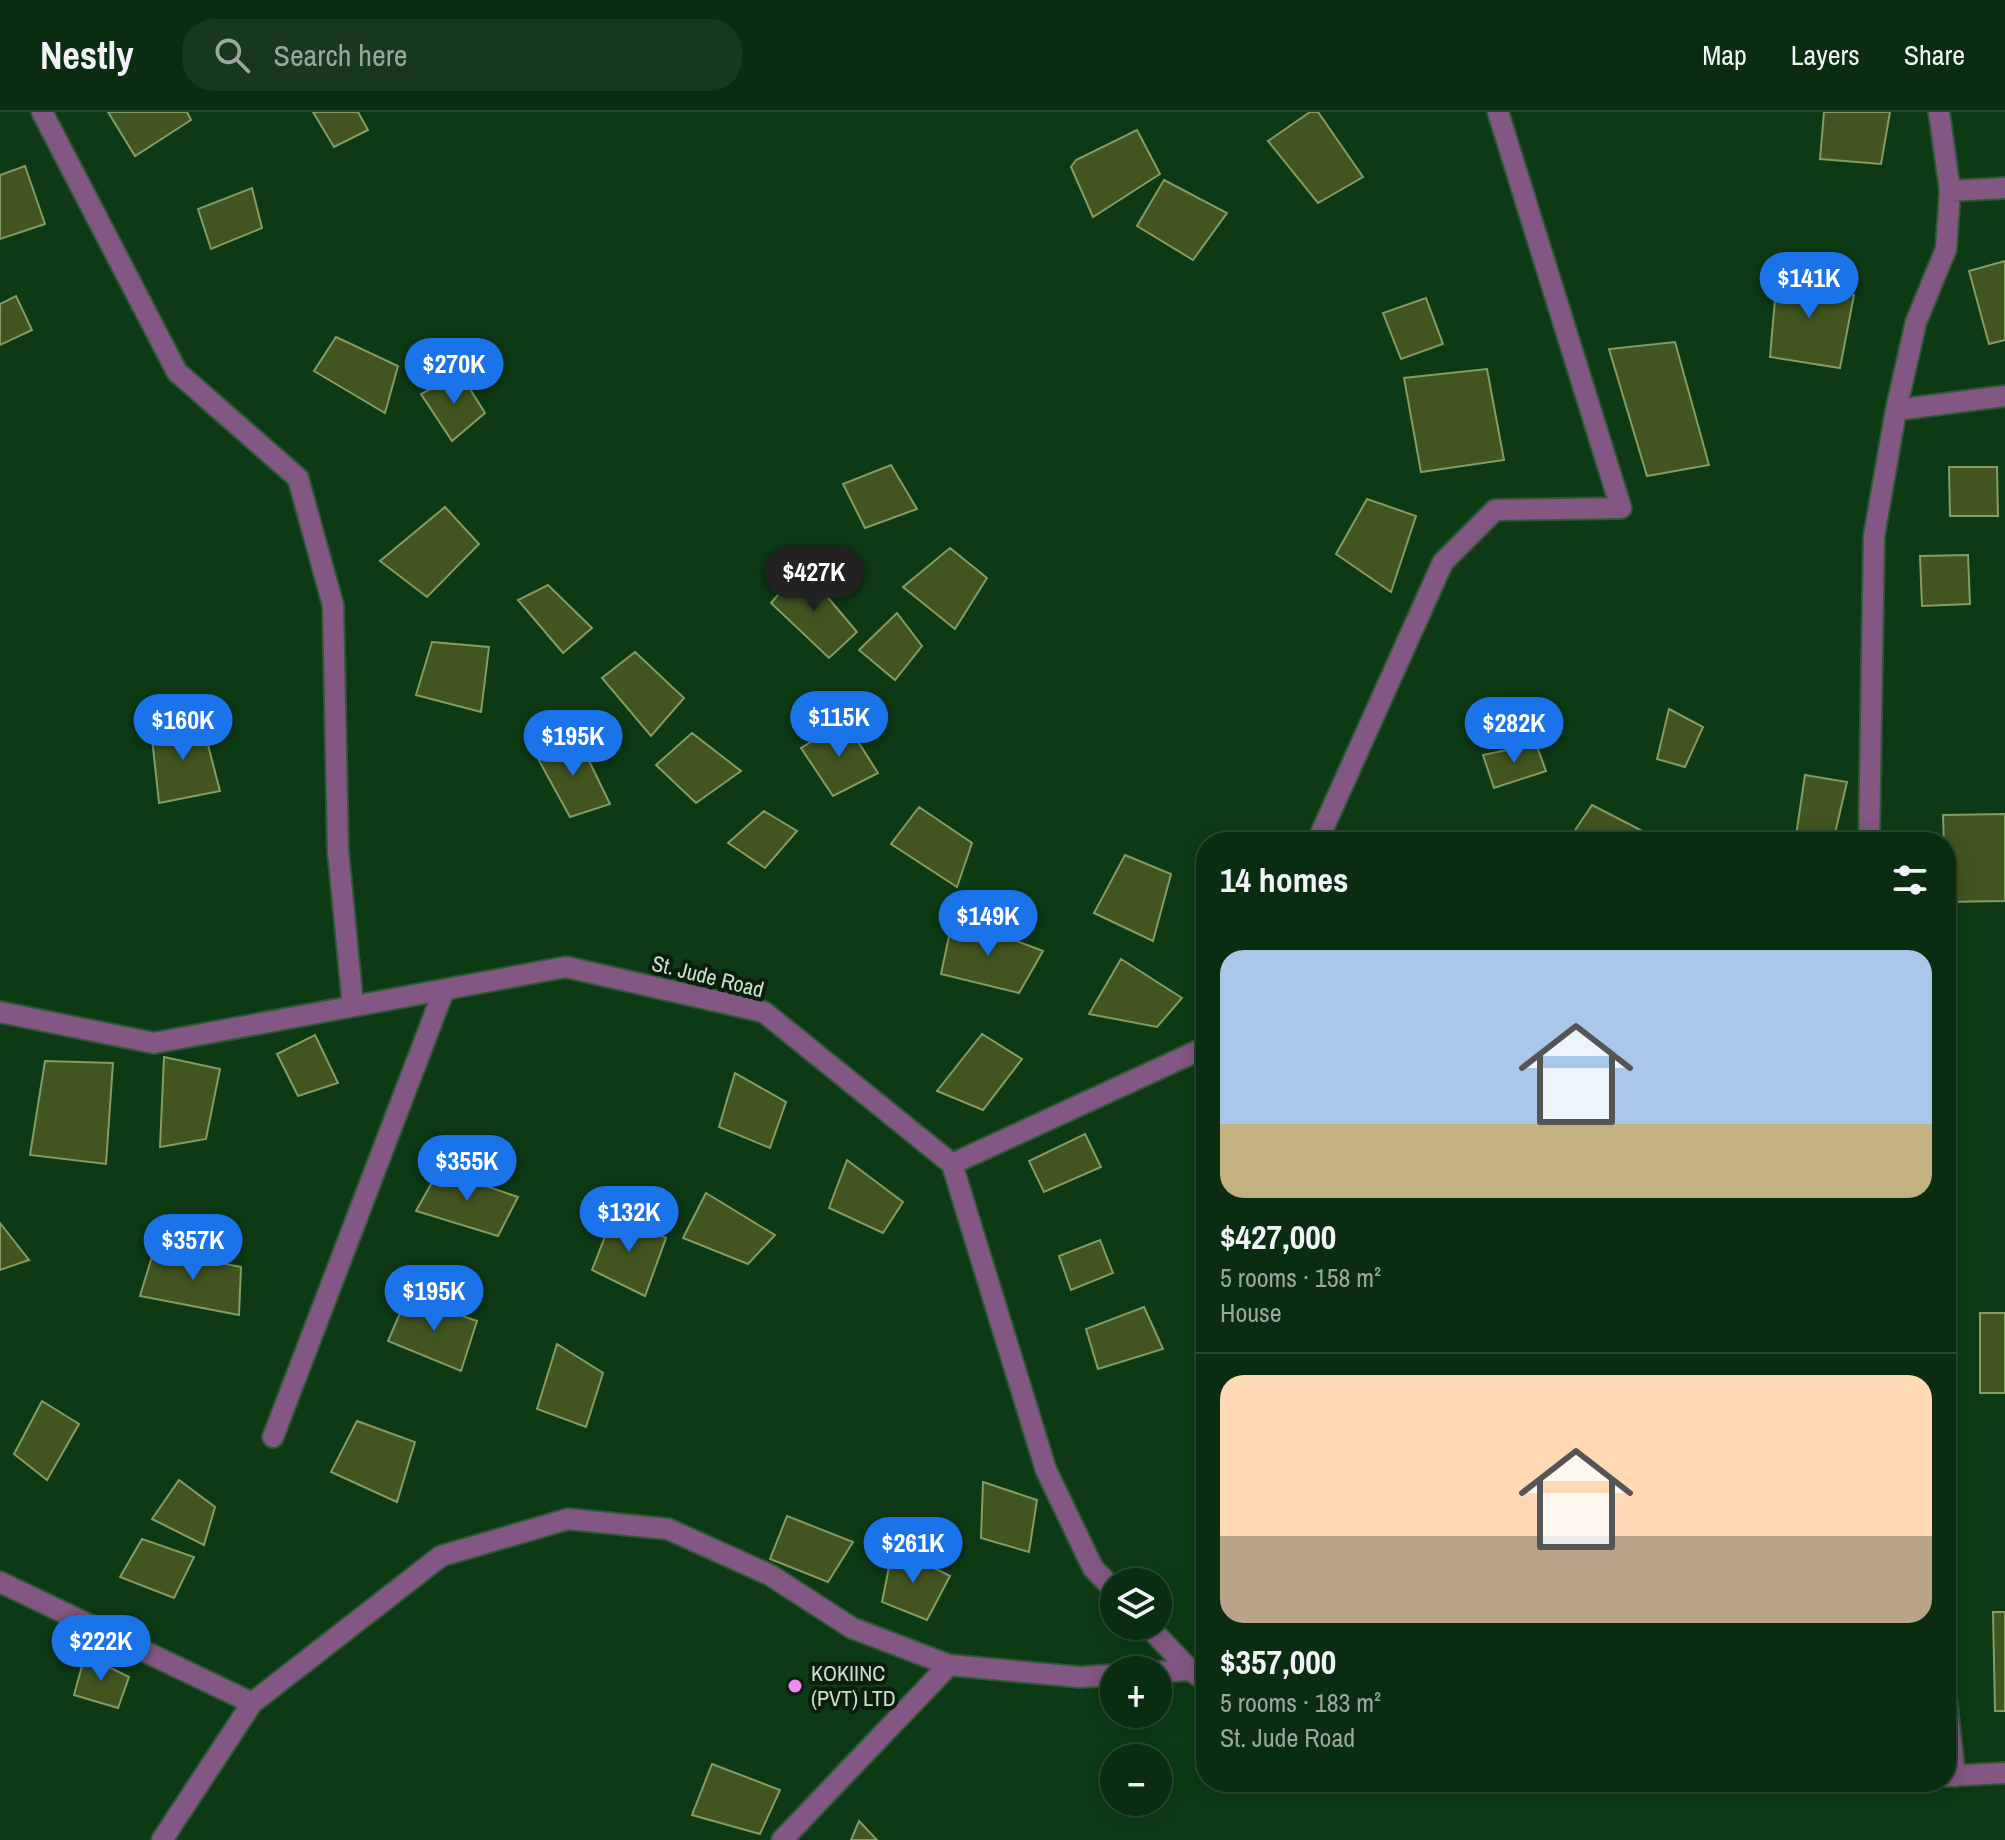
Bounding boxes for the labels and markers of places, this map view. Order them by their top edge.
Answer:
pin: $141K [1753,252,1865,320]
pin: $270K [398,338,510,406]
pin: $427K [758,546,870,614]
pin: $115K [783,691,895,759]
pin: $160K [127,694,239,762]
pin: $282K [1458,697,1570,765]
pin: $195K [517,710,629,778]
pin: $149K [932,890,1044,958]
pin: $355K [411,1135,523,1203]
pin: $132K [573,1186,685,1254]
pin: $357K [137,1214,249,1282]
pin: $195K [378,1265,490,1333]
pin: $261K [857,1517,969,1585]
pin: $222K [45,1615,157,1683]
place label: KOKIINC (PVT) LTD [811,1658,896,1713]
marker: KOKIINC (PVT) LTD [786,1677,804,1695]

